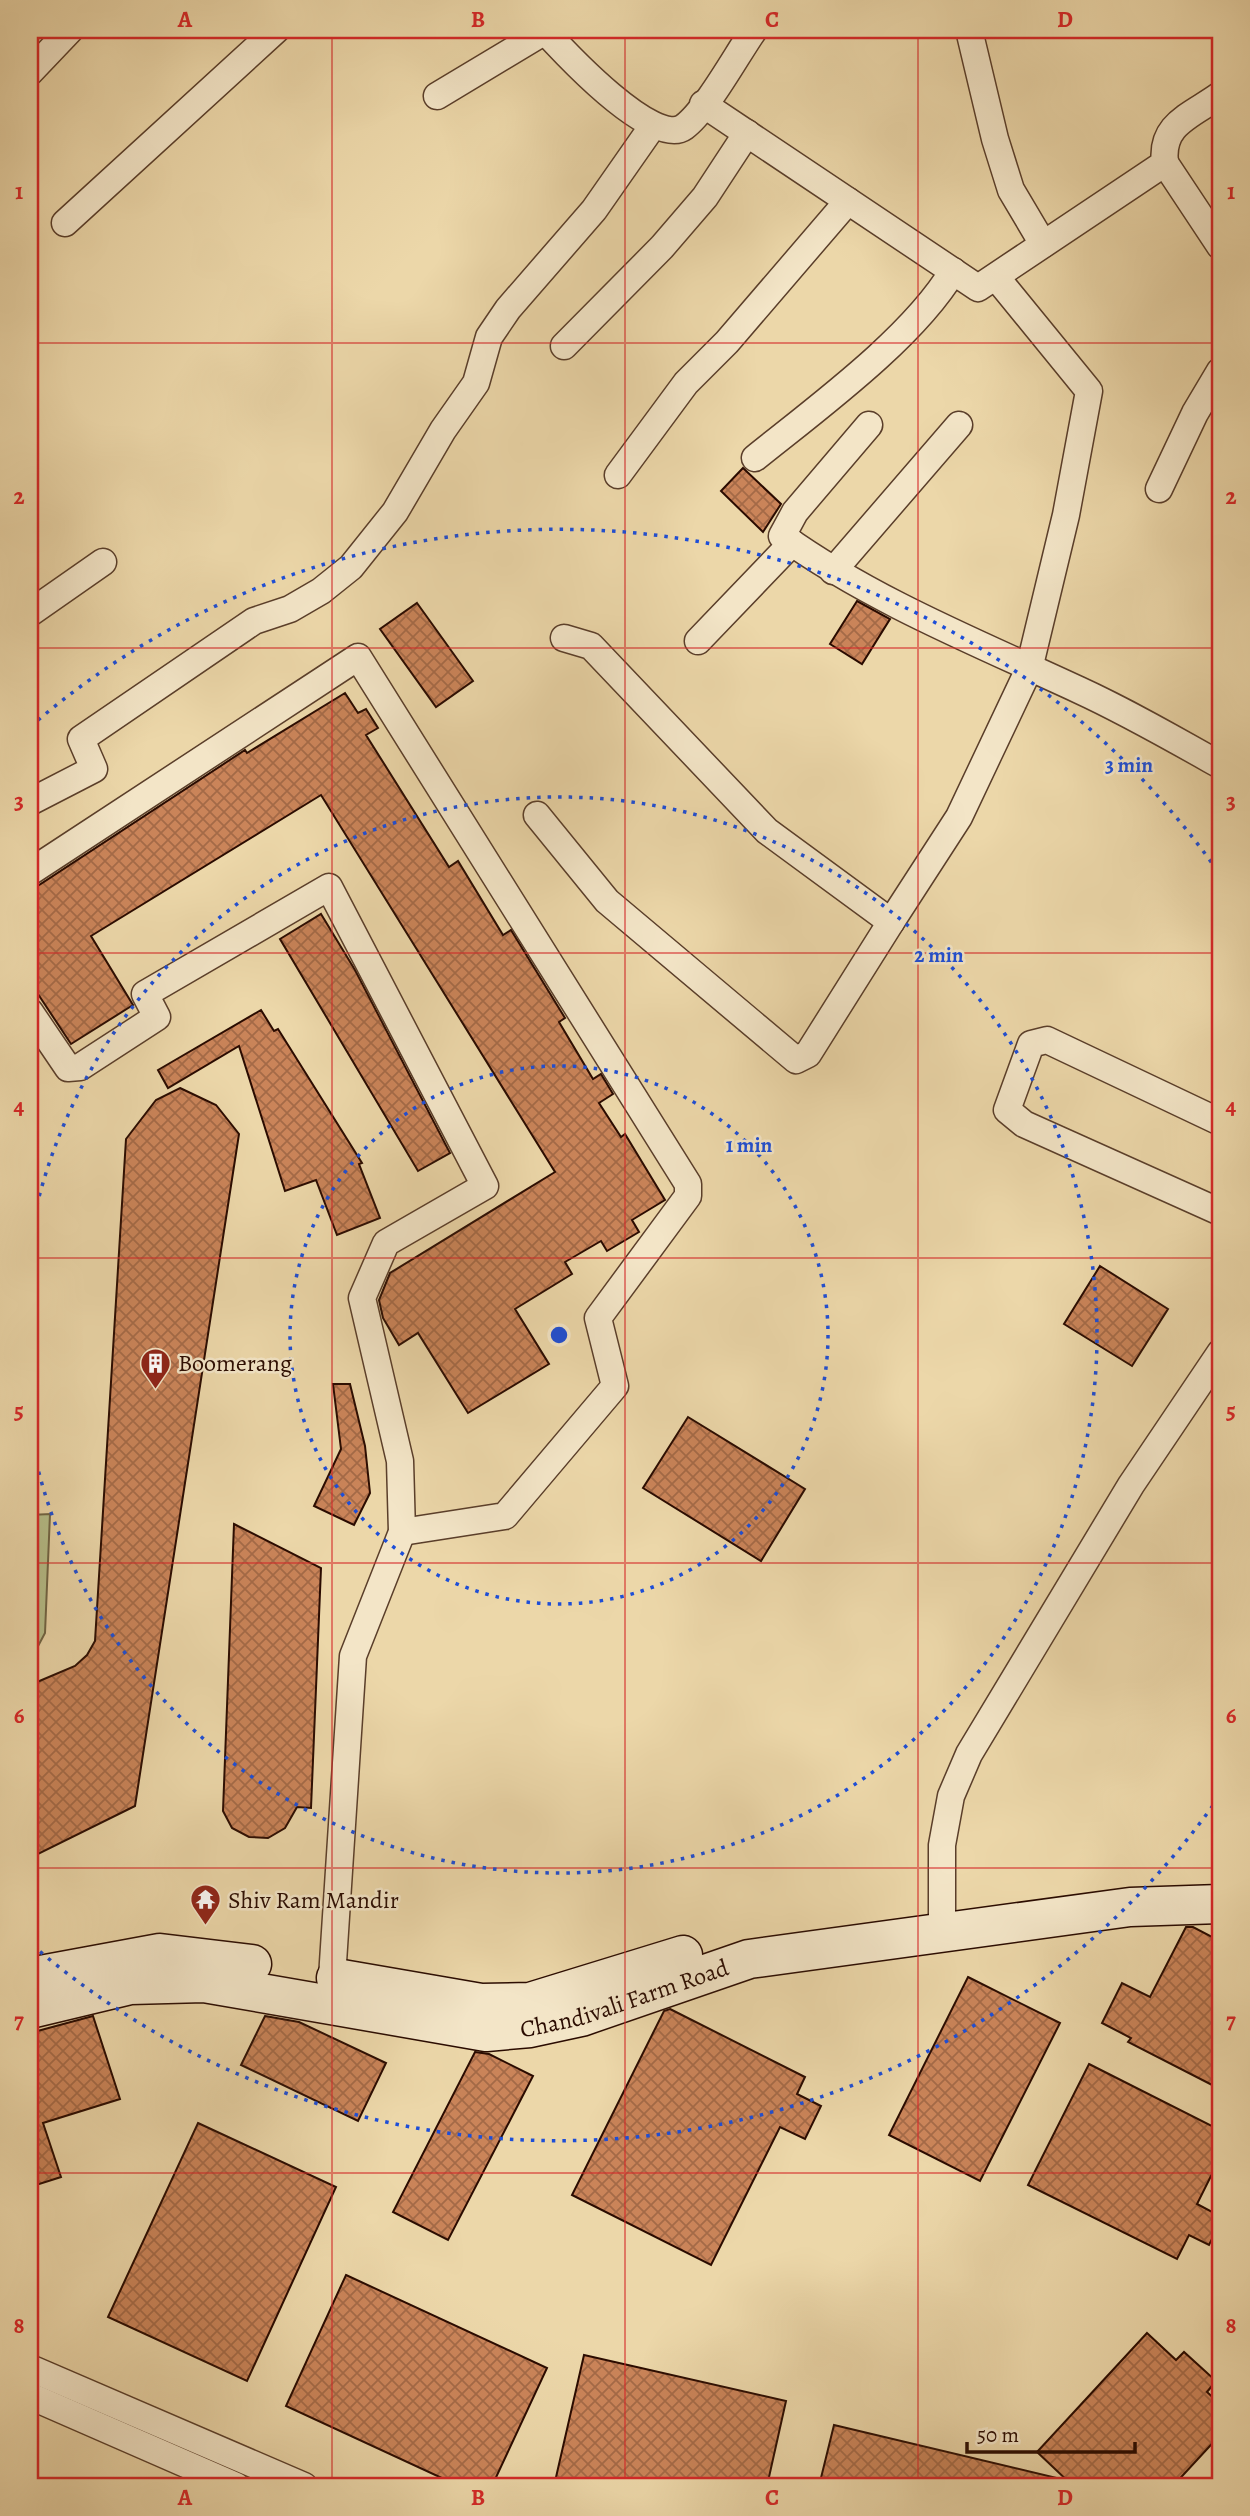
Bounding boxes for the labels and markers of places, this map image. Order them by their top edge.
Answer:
centre of rings [547,1323,571,1347]
building icon: Boomerang [138,1346,172,1390]
place label: Boomerang [178,1347,292,1379]
temple icon: Shiv Ram Mandir [188,1883,222,1927]
place label: Shiv Ram Mandir [228,1884,399,1916]

